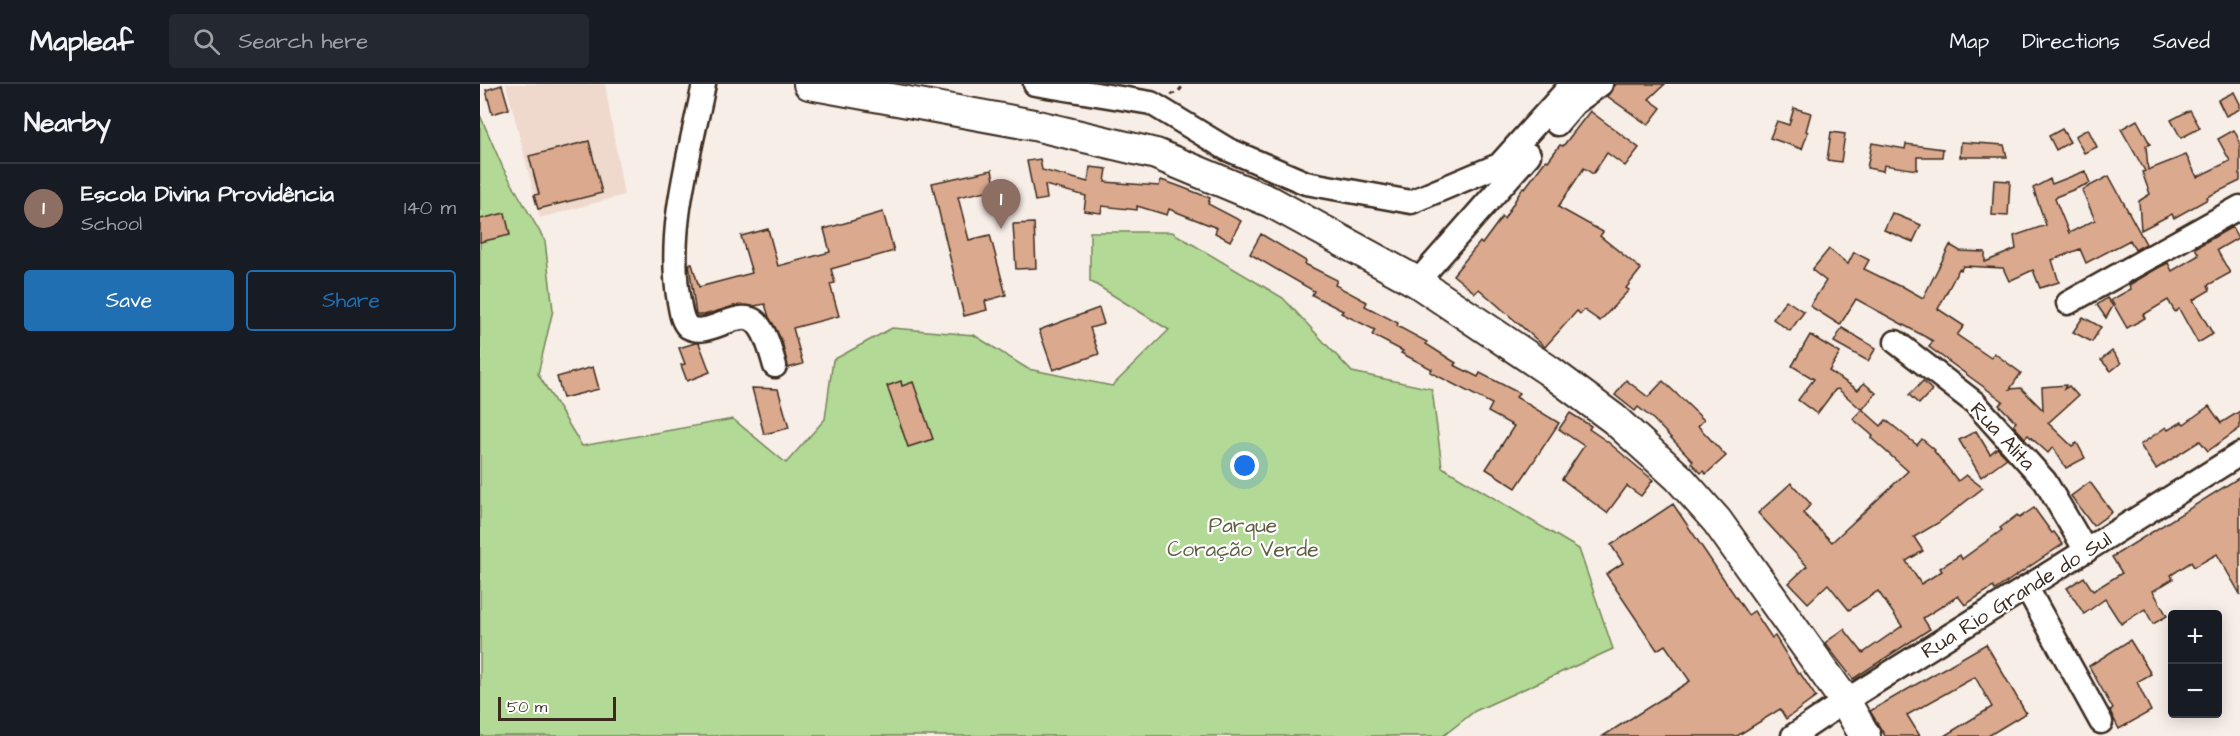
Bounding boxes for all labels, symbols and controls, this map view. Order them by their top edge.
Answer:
search box [169,14,589,68]
text: Mapleaf [30,22,133,61]
icon: search [190,25,223,58]
text: Search here [238,26,368,57]
text: Map [1949,27,1989,56]
text: Directions [2022,27,2120,56]
text: Saved [2153,27,2210,56]
text: Nearby [24,105,111,141]
text: Escola Divina Providência [81,179,334,210]
pin: 1 [982,180,1020,229]
text: 1 [42,194,45,222]
text: 140 m [404,194,456,222]
text: School [81,210,142,238]
button: Save [24,270,234,331]
button: Share [246,270,456,331]
street label: Rua Alita [1963,396,2042,477]
your location [1230,451,1259,480]
park label: Parque Coração Verde [1167,511,1319,564]
street label: Rua Rio Grande do Sul [1916,525,2117,666]
map controls [2168,610,2222,718]
button: + [2168,610,2222,664]
button: − [2168,664,2222,718]
scale bar [498,694,616,722]
text: 50 m [507,696,547,718]

